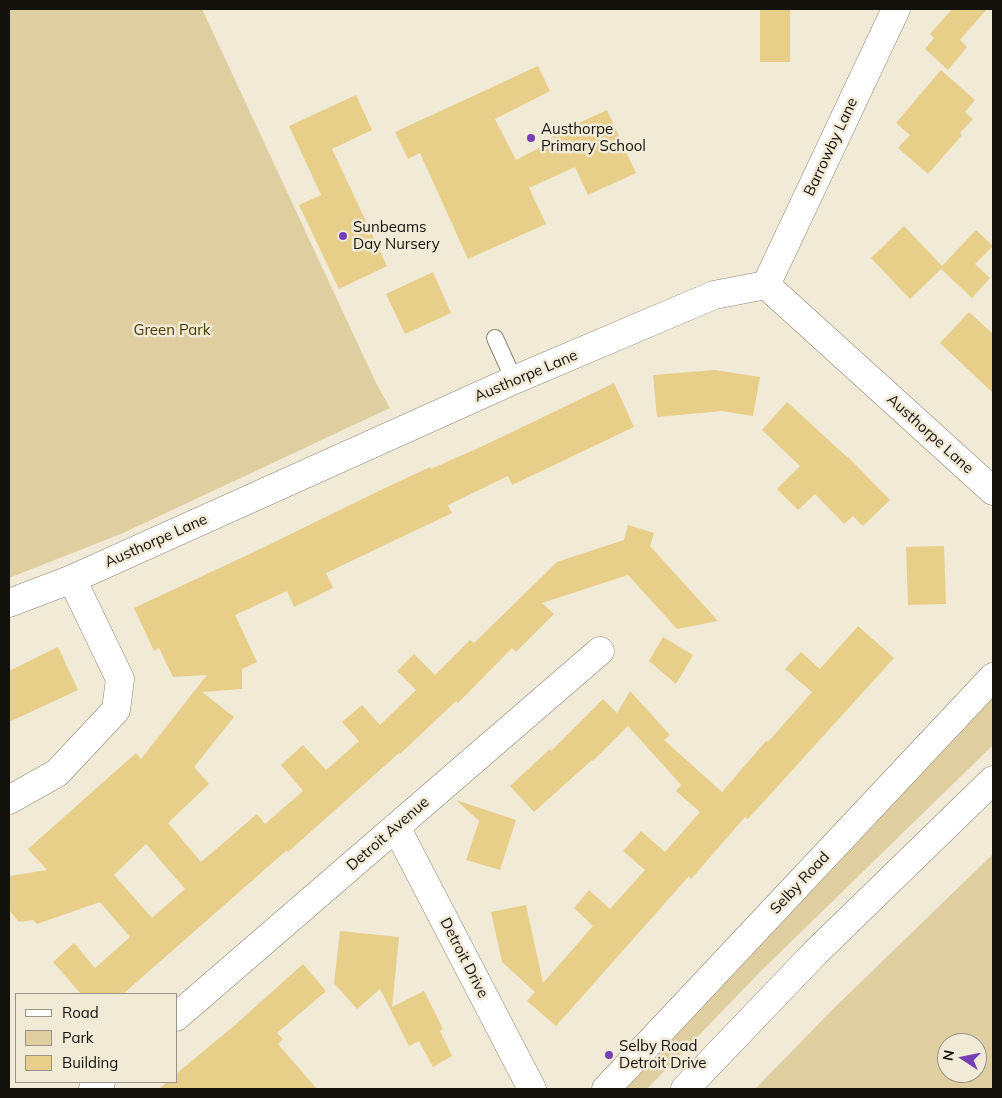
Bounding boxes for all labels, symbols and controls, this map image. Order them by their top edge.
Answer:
street label: Barrowby Lane [800,95,862,199]
place label: Austhorpe Primary School [541,120,646,155]
marker: Austhorpe Primary School [525,132,537,144]
place label: Sunbeams Day Nursery [353,218,440,253]
marker: Sunbeams Day Nursery [337,230,349,242]
park label: Green Park [134,321,210,339]
street label: Austhorpe Lane [472,346,580,406]
street label: Austhorpe Lane [883,390,977,478]
street label: Austhorpe Lane [102,510,210,572]
street label: Detroit Avenue [343,793,433,875]
street label: Selby Road [767,848,833,918]
street label: Detroit Drive [436,915,492,1001]
legend [15,993,178,1083]
text: Road [62,1003,99,1022]
text: Park [62,1028,94,1047]
north arrow [937,1033,987,1083]
place label: Selby Road Detroit Drive [619,1037,706,1072]
text: N [938,1048,958,1062]
marker: Selby Road Detroit Drive [603,1049,615,1061]
text: Building [62,1053,118,1072]

